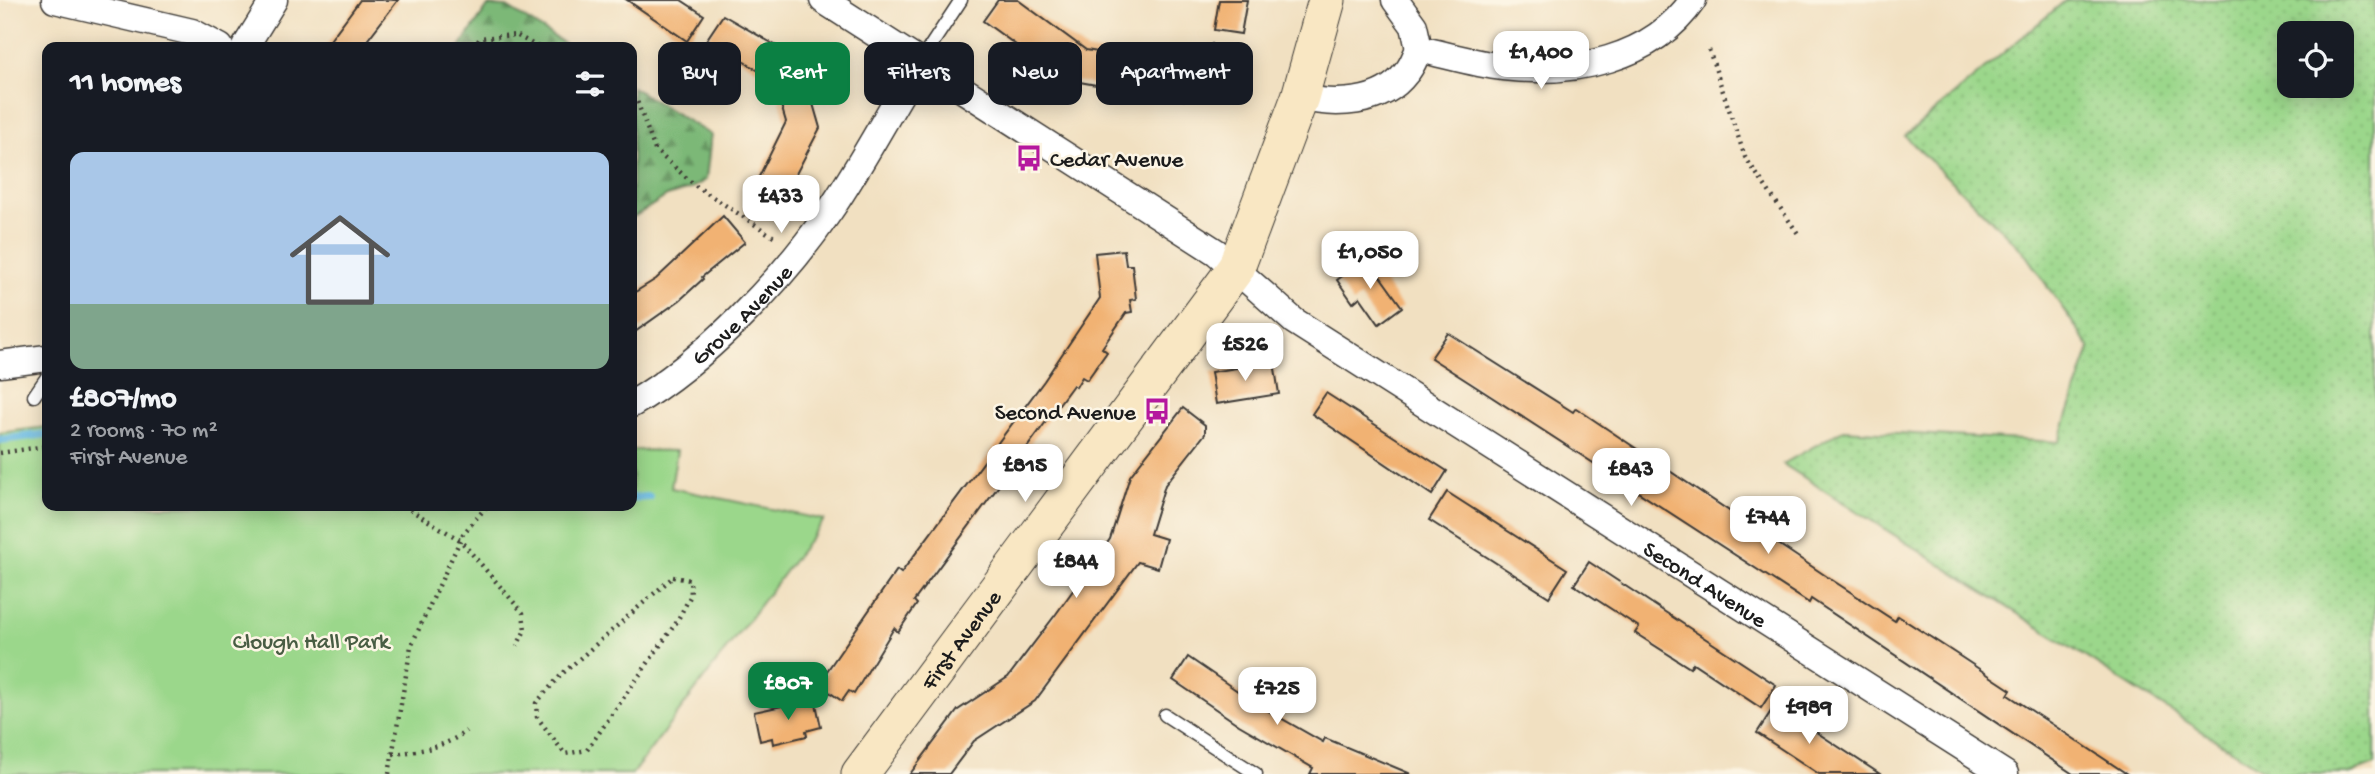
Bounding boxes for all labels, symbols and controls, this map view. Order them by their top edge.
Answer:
map controls [2277,21,2354,98]
button: locate [2277,21,2354,98]
pin: £1,400 [1484,32,1598,91]
text: £1,400 [1509,40,1573,67]
chip: Buy [658,42,741,105]
chip: Rent [755,42,850,105]
chip: Filters [864,42,974,105]
chip: New [988,42,1082,105]
chip: Apartment [1096,42,1253,105]
icon: filters [571,65,609,103]
text: 11 homes [70,67,181,102]
bus stop icon: Cedar Avenue [1014,143,1044,173]
place label: Cedar Avenue [1050,148,1184,175]
pin: £433 [740,176,822,235]
text: £433 [759,184,803,211]
icon: home [277,197,403,323]
pin: £1,050 [1313,232,1427,291]
text: £1,050 [1338,240,1402,267]
street label: Grove Avenue [687,260,801,373]
pin: £526 [1204,324,1286,383]
text: £526 [1222,332,1268,359]
text: £807/mo [70,383,176,418]
bus stop icon: Second Avenue [1142,396,1172,426]
place label: Second Avenue [995,401,1137,428]
text: 2 rooms · 70 m² [70,418,218,445]
pin: £815 [984,444,1066,504]
text: First Avenue [70,445,187,472]
pin: £843 [1590,448,1672,508]
text: £815 [1003,453,1047,480]
text: £843 [1608,457,1654,484]
pin: £744 [1727,496,1809,556]
text: £744 [1746,505,1790,532]
street label: Second Avenue [1637,537,1772,636]
pin: £844 [1035,540,1117,600]
text: £844 [1054,549,1098,576]
street label: First Avenue [917,585,1010,697]
park label: Clough Hall Park [233,630,392,657]
pin: £807 [747,662,829,722]
pin: £725 [1236,668,1318,727]
text: £807 [764,671,812,698]
text: £725 [1254,676,1300,703]
pin: £989 [1768,686,1850,746]
text: £989 [1786,695,1832,722]

